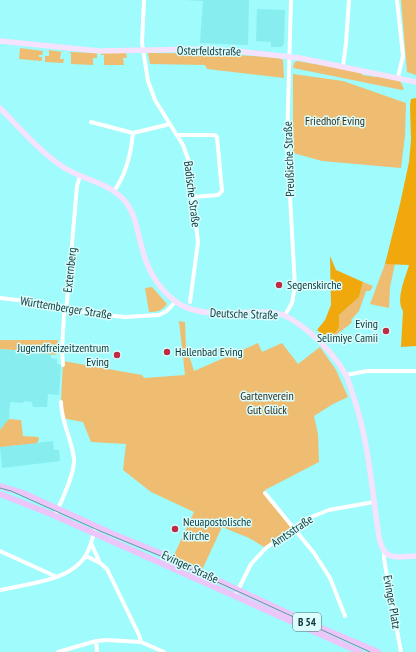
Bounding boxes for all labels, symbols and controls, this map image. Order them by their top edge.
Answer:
street label: Osterfeldstraße [177,42,241,59]
park label: Friedhof Eving [305,113,365,128]
street label: Preußische Straße [280,121,297,197]
street label: Badische Straße [181,160,204,228]
street label: Externberg [60,247,79,293]
place label: Segenskirche [287,277,342,292]
marker: Segenskirche [274,280,284,290]
street label: Württemberger Straße [19,293,113,322]
street label: Deutsche Straße [210,305,278,322]
place label: Eving Selimiye Camii [317,316,378,345]
marker: Eving Selimiye Camii [381,326,391,336]
place label: Jugendfreizeitzentrum Eving [16,340,109,369]
place label: Hallenbad Eving [175,344,243,359]
marker: Hallenbad Eving [162,347,172,357]
marker: Jugendfreizeitzentrum Eving [112,350,122,360]
park label: Gartenverein Gut Glück [240,388,294,417]
street label: Amtsstraße [268,511,315,550]
place label: Neuapostolische Kirche [183,514,251,543]
marker: Neuapostolische Kirche [170,524,180,534]
street label: Evinger Straße [159,547,221,586]
street label: Evinger Platz [380,574,405,630]
road number: B 54 [293,613,321,631]

